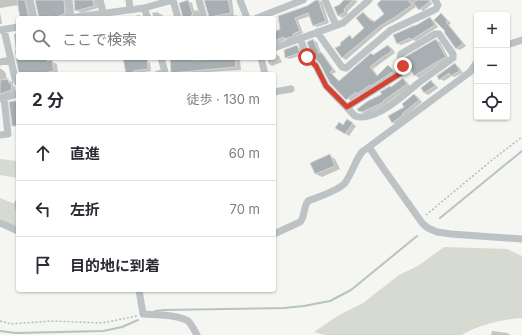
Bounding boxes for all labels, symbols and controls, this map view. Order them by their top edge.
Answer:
map controls [474,12,510,120]
button: + [474,12,510,48]
search box [16,16,276,60]
icon: search [30,27,52,49]
text: ここで検索 [62,30,137,49]
route start [298,48,316,66]
button: − [474,48,510,84]
route end [394,57,412,75]
button: locate [474,84,510,120]
text: 2 分 [32,90,64,110]
text: 徒歩 · 130 m [186,91,260,107]
icon: ahead [32,142,54,164]
text: 直進 [70,144,100,163]
text: 60 m [229,145,260,161]
icon: left [32,198,54,220]
text: 左折 [70,200,100,219]
text: 70 m [230,201,260,217]
icon: arrive [32,254,54,276]
text: 目的地に到着 [70,256,160,275]

